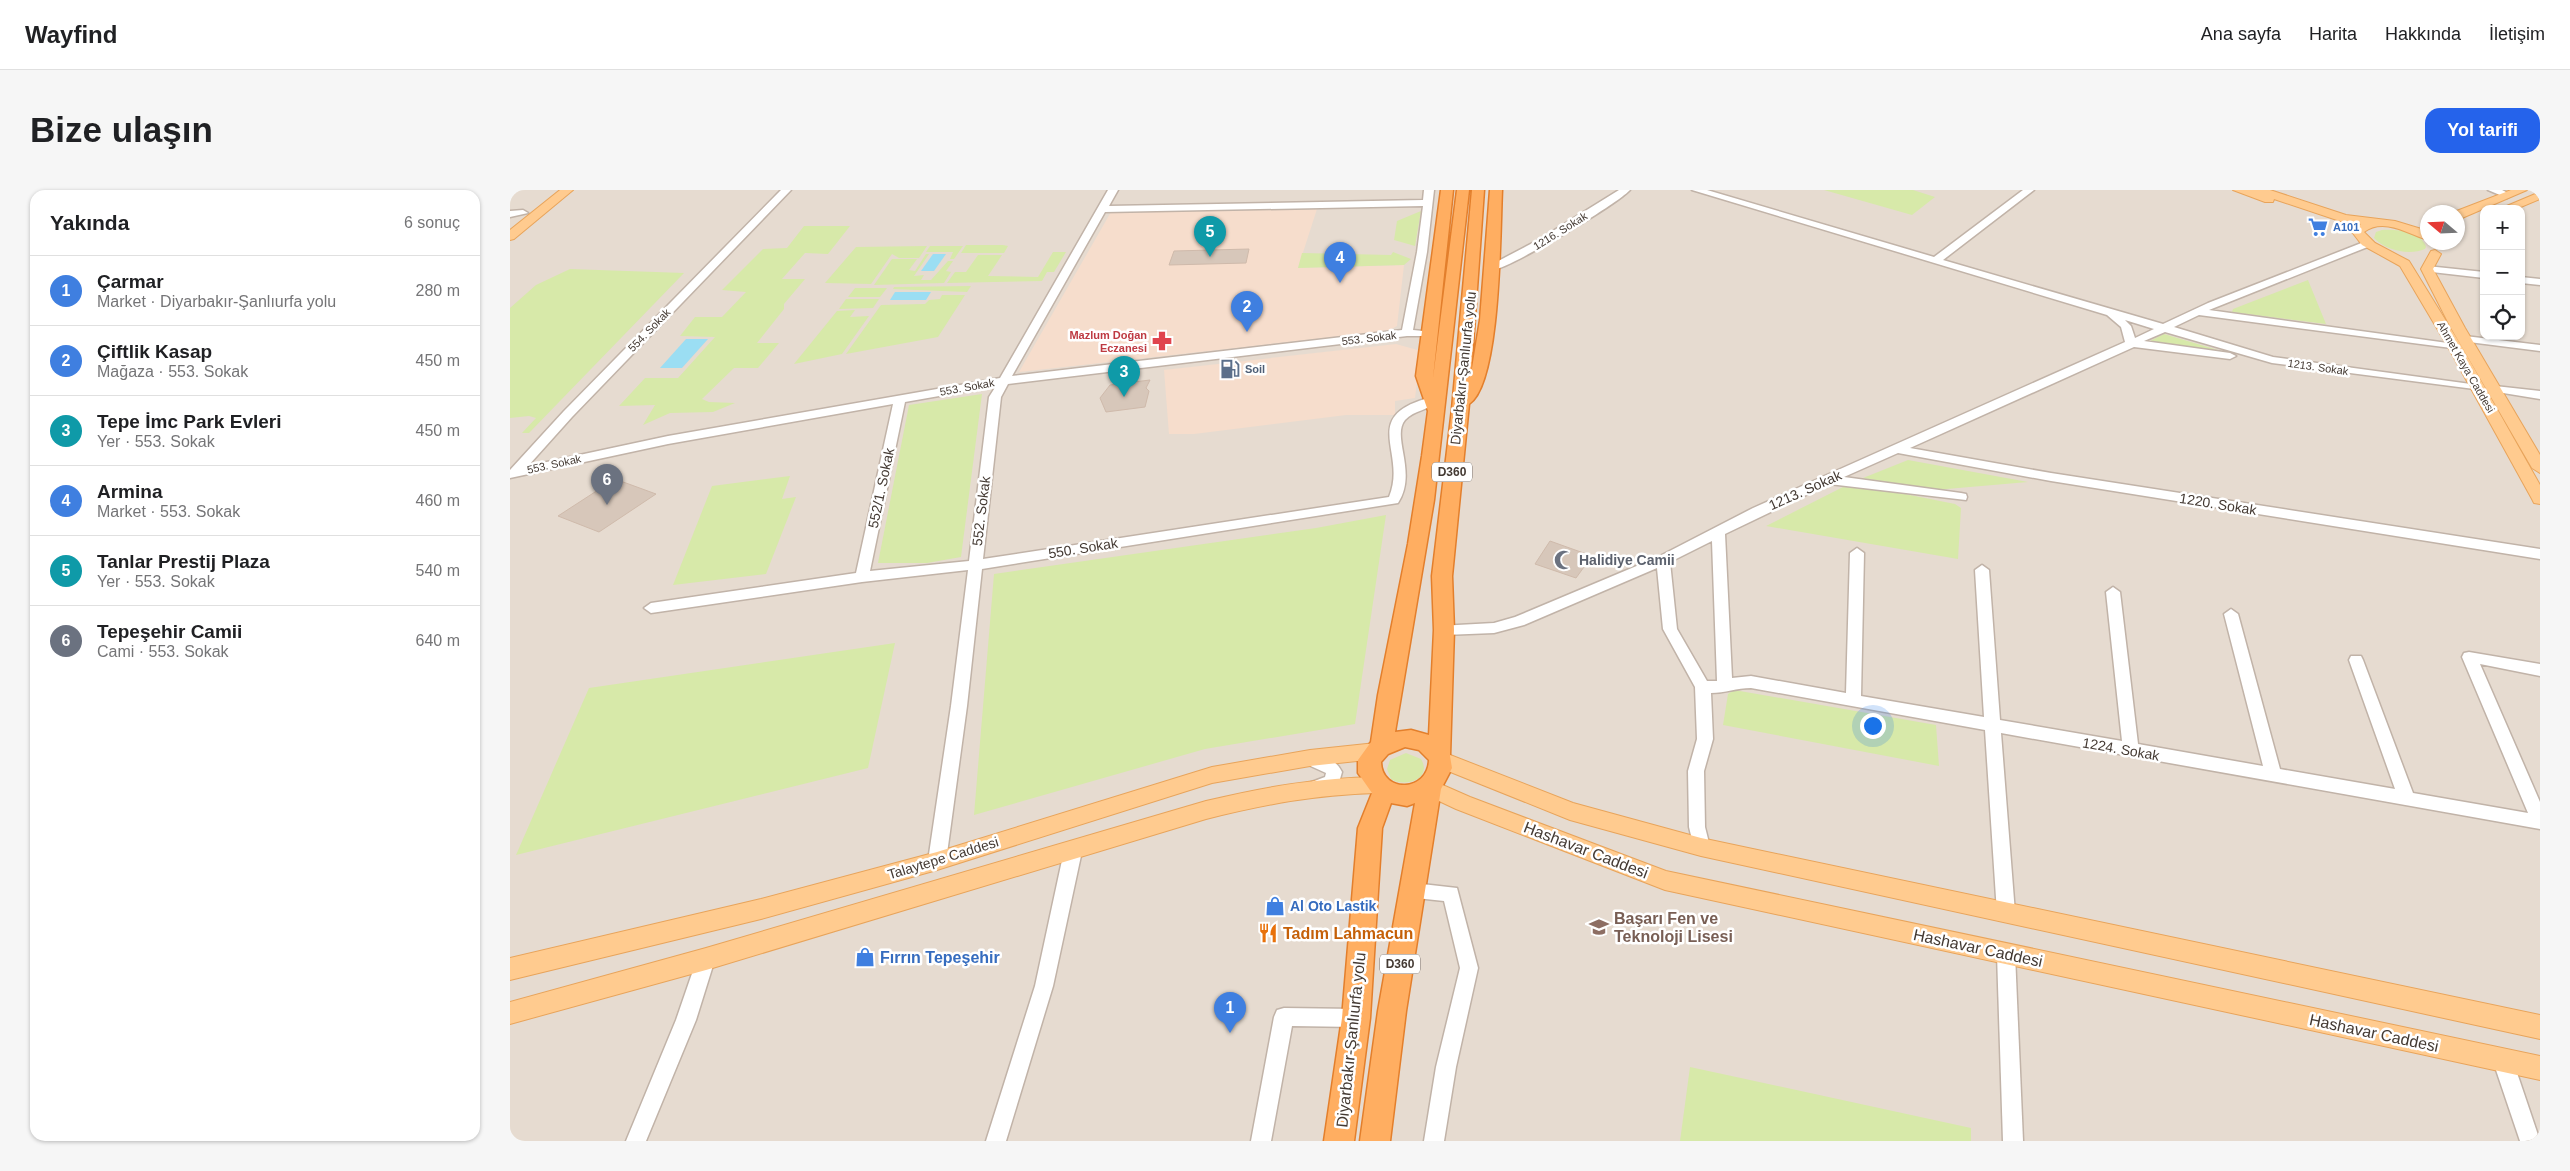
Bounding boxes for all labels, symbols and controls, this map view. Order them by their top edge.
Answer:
text: Wayfind [25,21,117,48]
text: Ana sayfa [2201,24,2281,44]
text: Harita [2309,24,2357,44]
text: Hakkında [2385,24,2461,44]
text: İletişim [2489,24,2545,44]
button: Yol tarifi [2425,108,2540,153]
text: Bize ulaşın [30,110,213,149]
north arrow [2420,205,2465,250]
map controls [2480,205,2525,340]
button: + [2480,205,2525,250]
street label: 1216. Sokak [1531,209,1590,252]
text: Yakında [50,211,129,234]
text: 6 sonuç [404,214,460,231]
pin: 5 [1194,216,1226,257]
supermarket icon: A101 [2307,216,2329,238]
place label: A101 [2333,221,2359,233]
pin: 4 [1324,242,1356,283]
button: − [2480,250,2525,295]
text: Çarmar [97,271,164,292]
text: 1 [62,282,70,299]
text: 280 m [416,282,460,299]
pin: 2 [1231,291,1263,332]
street label: Diyarbakır-Şanlıurfa yolu [1447,291,1479,445]
text: Market · Diyarbakır-Şanlıurfa yolu [97,293,336,310]
button: locate [2480,295,2525,340]
street label: 554. Sokak [626,306,673,354]
street label: Ahmet Kaya Caddesi [2435,319,2497,415]
place label: Mazlum Doğan Eczanesi [1069,329,1147,354]
street label: 553. Sokak [1341,329,1398,347]
pharmacy icon: Mazlum Doğan Eczanesi [1151,330,1173,352]
text: Çiftlik Kasap [97,341,212,362]
text: 2 [62,352,70,369]
text: 450 m [416,352,460,369]
pin: 3 [1108,356,1140,397]
street label: 1213. Sokak [2287,357,2350,377]
fuel station icon: Soil [1219,358,1241,380]
text: Mağaza · 553. Sokak [97,363,248,380]
place label: Soil [1245,363,1265,375]
street label: 553. Sokak [939,376,996,398]
text: Tepe İmc Park Evleri [97,411,281,432]
text: 3 [62,422,70,439]
text: 450 m [416,422,460,439]
text: Yer · 553. Sokak [97,433,215,450]
street label: 552/1. Sokak [865,445,898,530]
street label: 553. Sokak [526,452,583,476]
road number: D360 [1432,462,1472,482]
pin: 6 [591,464,623,505]
street label: 1213. Sokak [1766,466,1845,513]
street label: 552. Sokak [969,474,993,547]
text: Armina [97,481,162,502]
street label: 1220. Sokak [2178,490,2259,518]
text: 4 [62,492,70,509]
text: 460 m [416,492,460,509]
text: Market · 553. Sokak [97,503,240,520]
street label: 550. Sokak [1047,534,1120,561]
mosque icon: Halidiye Camii [1553,549,1575,571]
text: Tanlar Prestij Plaza [97,551,270,572]
place label: Halidiye Camii [1579,552,1675,568]
text: 5 [62,562,70,579]
text: 540 m [416,562,460,579]
text: Yer · 553. Sokak [97,573,215,590]
text: Tepeşehir Camii [97,621,242,642]
text: 6 [62,632,70,649]
text: 640 m [416,632,460,649]
text: Cami · 553. Sokak [97,643,229,660]
your location [1860,713,1886,739]
street label: 1224. Sokak [2081,734,2162,764]
street label: Hashavar Caddesi [1522,818,1650,882]
street label: Talaytepe Caddesi [886,834,1000,882]
shop icon: Al Oto Lastik [1264,895,1286,917]
place label: Al Oto Lastik [1290,898,1377,914]
place label: Başarı Fen ve Teknoloji Lisesi [1614,910,1733,945]
school or university icon: Başarı Fen ve Teknoloji Lisesi [1588,916,1610,938]
restaurant icon: Tadım Lahmacun [1257,922,1279,944]
place label: Tadım Lahmacun [1283,925,1413,942]
street label: Hashavar Caddesi [1912,926,2044,970]
shop icon: Fırrın Tepeşehir [854,946,876,968]
place label: Fırrın Tepeşehir [880,949,1000,966]
street label: Diyarbakır-Şanlıurfa yolu [1333,952,1369,1128]
road number: D360 [1380,954,1420,974]
pin: 1 [1214,992,1246,1033]
street label: Hashavar Caddesi [2308,1011,2440,1055]

